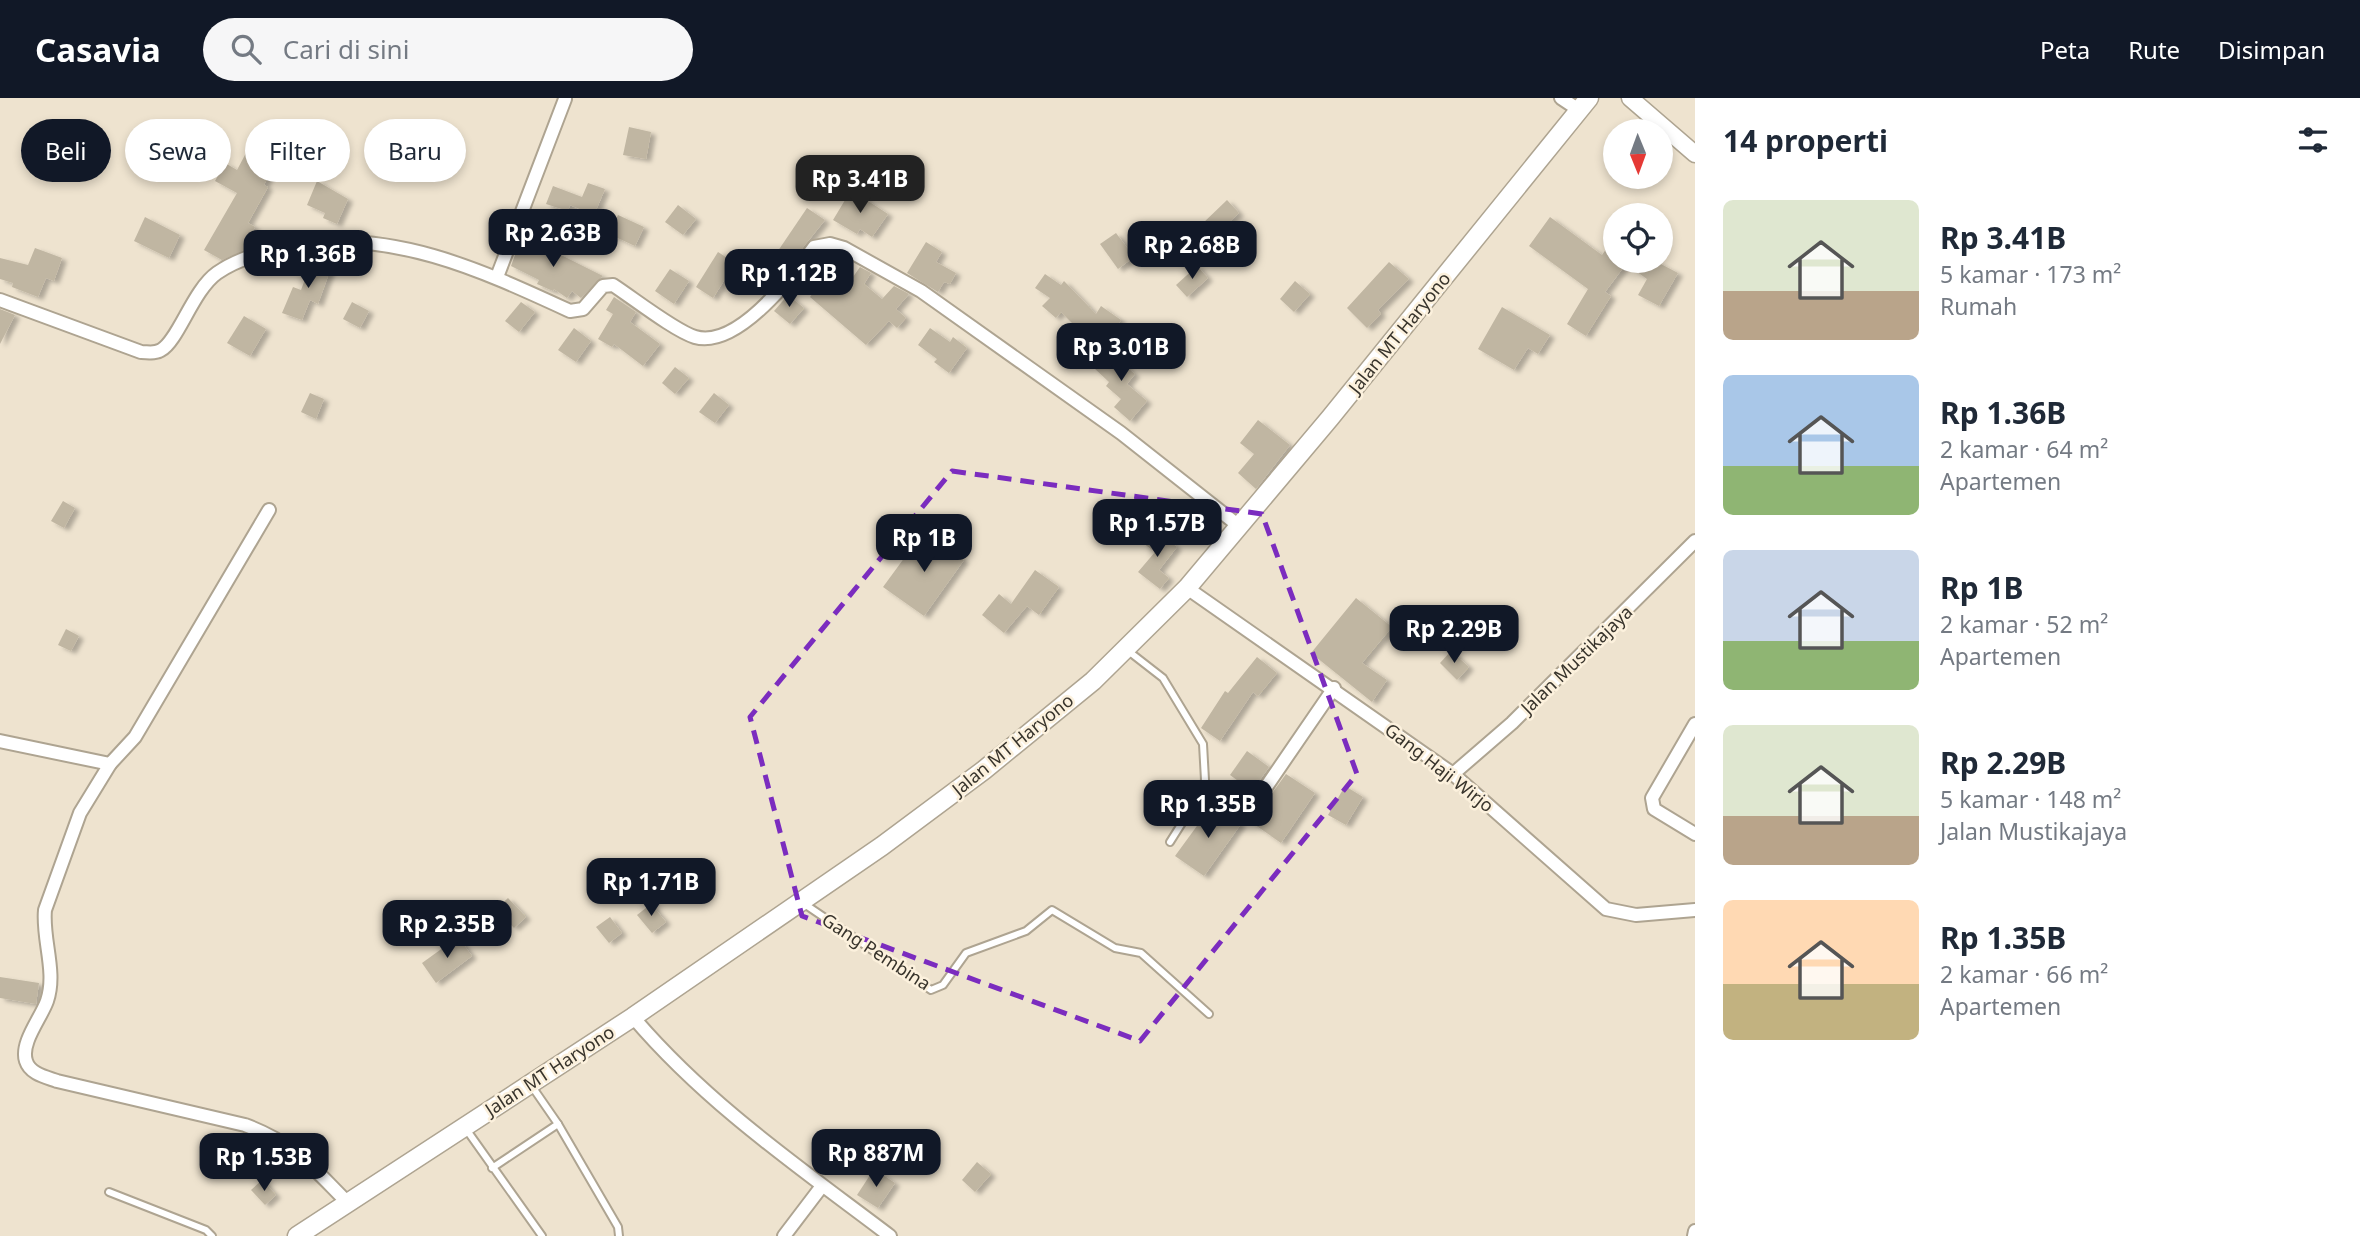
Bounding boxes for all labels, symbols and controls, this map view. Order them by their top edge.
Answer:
search box [203,18,693,81]
text: Casavia [35,27,161,72]
icon: search [227,30,265,68]
text: Cari di sini [283,31,409,67]
text: Peta [2040,33,2090,66]
text: Rute [2128,33,2180,66]
text: Disimpan [2218,33,2325,66]
chip: Beli [21,119,111,182]
chip: Sewa [125,119,231,182]
chip: Filter [245,119,350,182]
chip: Baru [364,119,466,182]
north arrow [1603,119,1673,189]
map controls [1603,119,1673,273]
text: 14 properti [1723,120,1888,161]
icon: filters [2294,121,2332,159]
pin: Rp 3.41B [788,156,932,215]
text: Rp 3.41B [812,162,908,194]
button: locate [1603,203,1673,273]
pin: Rp 2.63B [481,209,625,269]
text: Rp 2.63B [505,216,601,248]
text: Rp 3.41B [1940,217,2066,258]
pin: Rp 2.68B [1120,222,1264,281]
text: Rp 2.68B [1144,228,1240,260]
icon: home [1779,228,1863,312]
pin: Rp 1.36B [236,230,380,290]
text: Rp 1.36B [260,237,356,269]
pin: Rp 1.12B [717,250,861,309]
text: Rp 1.12B [741,256,837,288]
text: 5 kamar · 173 m² [1940,258,2121,290]
street label: Jalan MT Haryono [1342,267,1456,400]
text: Rumah [1940,290,2017,322]
pin: Rp 3.01B [1049,324,1193,383]
text: Rp 3.01B [1073,330,1169,362]
text: Rp 1.36B [1940,392,2066,433]
icon: home [1779,403,1863,487]
text: 2 kamar · 64 m² [1940,433,2108,465]
text: Apartemen [1940,465,2061,497]
pin: Rp 1.57B [1085,500,1229,559]
text: Rp 1.57B [1109,506,1205,538]
pin: Rp 1B [875,514,973,574]
text: Rp 1B [892,521,956,553]
text: Rp 1B [1940,567,2024,608]
icon: home [1779,578,1863,662]
street label: Jalan Mustikajaya [1514,600,1637,720]
pin: Rp 2.29B [1382,606,1526,665]
text: 2 kamar · 52 m² [1940,608,2108,640]
text: Rp 2.29B [1406,612,1502,644]
text: Apartemen [1940,640,2061,672]
street label: Jalan MT Haryono [945,688,1078,802]
street label: Gang Haji Wirjo [1380,717,1499,817]
text: Rp 2.29B [1940,742,2066,783]
icon: home [1779,753,1863,837]
pin: Rp 1.35B [1136,780,1280,840]
text: 5 kamar · 148 m² [1940,783,2121,815]
text: Rp 1.35B [1160,787,1256,819]
text: Jalan Mustikajaya [1940,815,2127,847]
pin: Rp 1.71B [579,858,723,918]
text: Rp 1.71B [603,865,699,897]
pin: Rp 2.35B [375,900,519,960]
text: Rp 2.35B [399,907,495,939]
street label: Gang Pembina [818,907,935,995]
text: Rp 1.35B [1940,917,2066,958]
icon: home [1779,928,1863,1012]
text: 2 kamar · 66 m² [1940,958,2108,990]
text: Apartemen [1940,990,2061,1022]
street label: Jalan MT Haryono [479,1019,619,1122]
pin: Rp 887M [811,1130,941,1189]
pin: Rp 1.53B [192,1134,336,1193]
text: Rp 887M [828,1136,924,1168]
text: Rp 1.53B [216,1140,312,1172]

